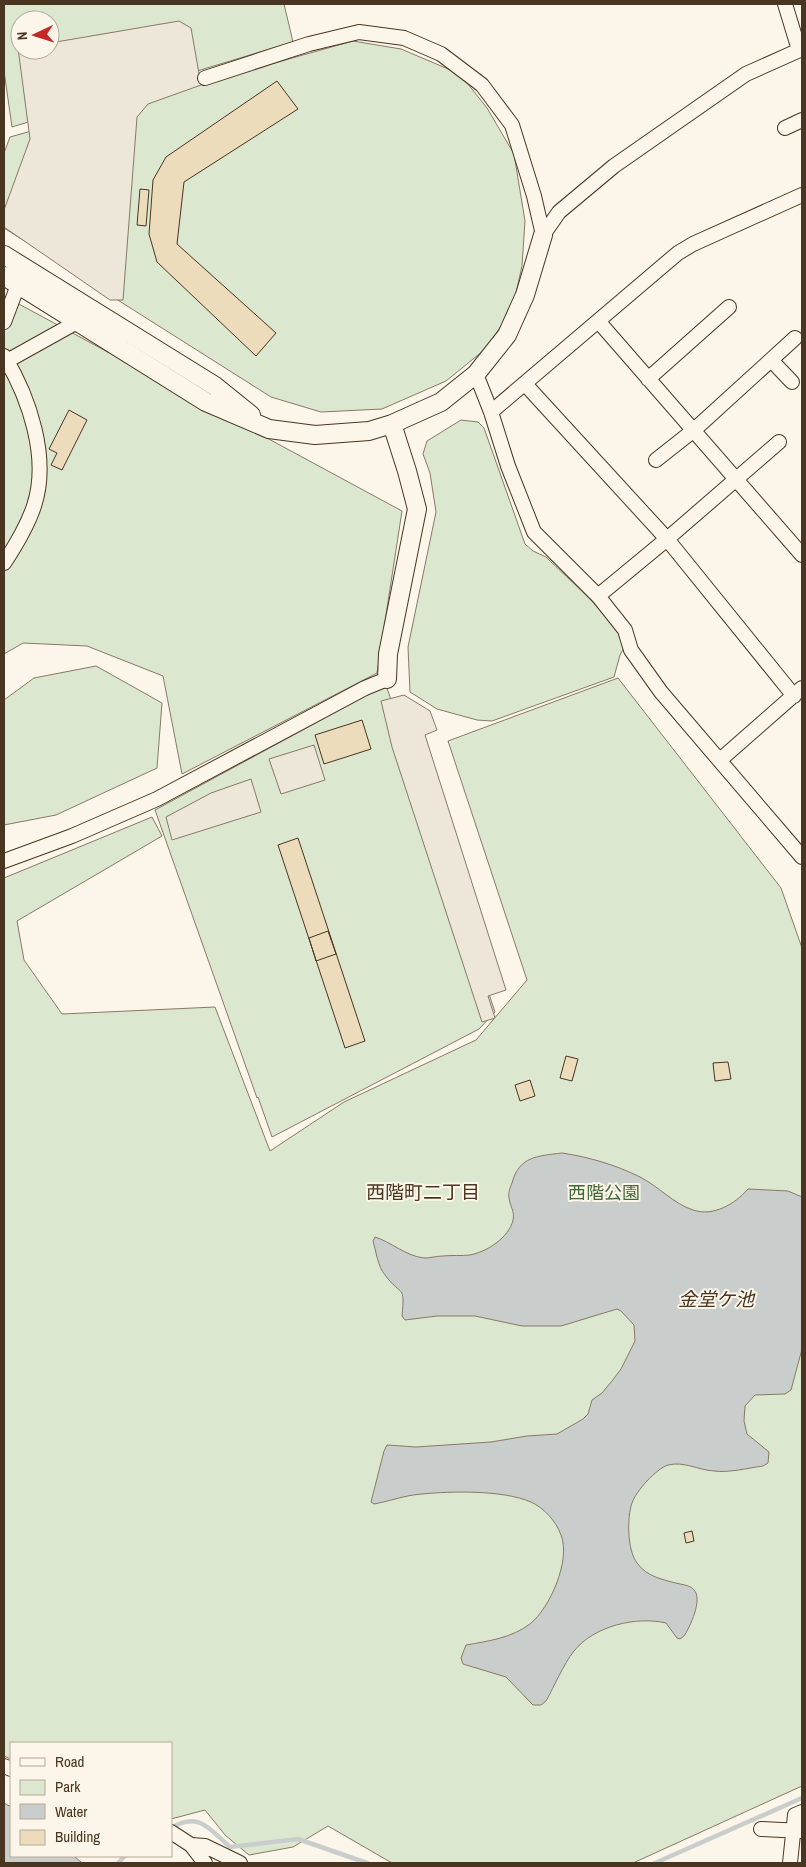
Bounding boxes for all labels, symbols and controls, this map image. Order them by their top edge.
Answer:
north arrow [10,10,60,60]
text: N [13,31,31,41]
district label: 西階町二丁目 [366,1179,480,1205]
park label: 西階公園 [568,1180,640,1205]
water label: 金堂ケ池 [678,1286,756,1312]
legend [10,1742,172,1857]
text: Road [55,1751,84,1772]
text: Park [55,1776,81,1797]
text: Water [55,1801,87,1822]
text: Building [55,1826,100,1847]

